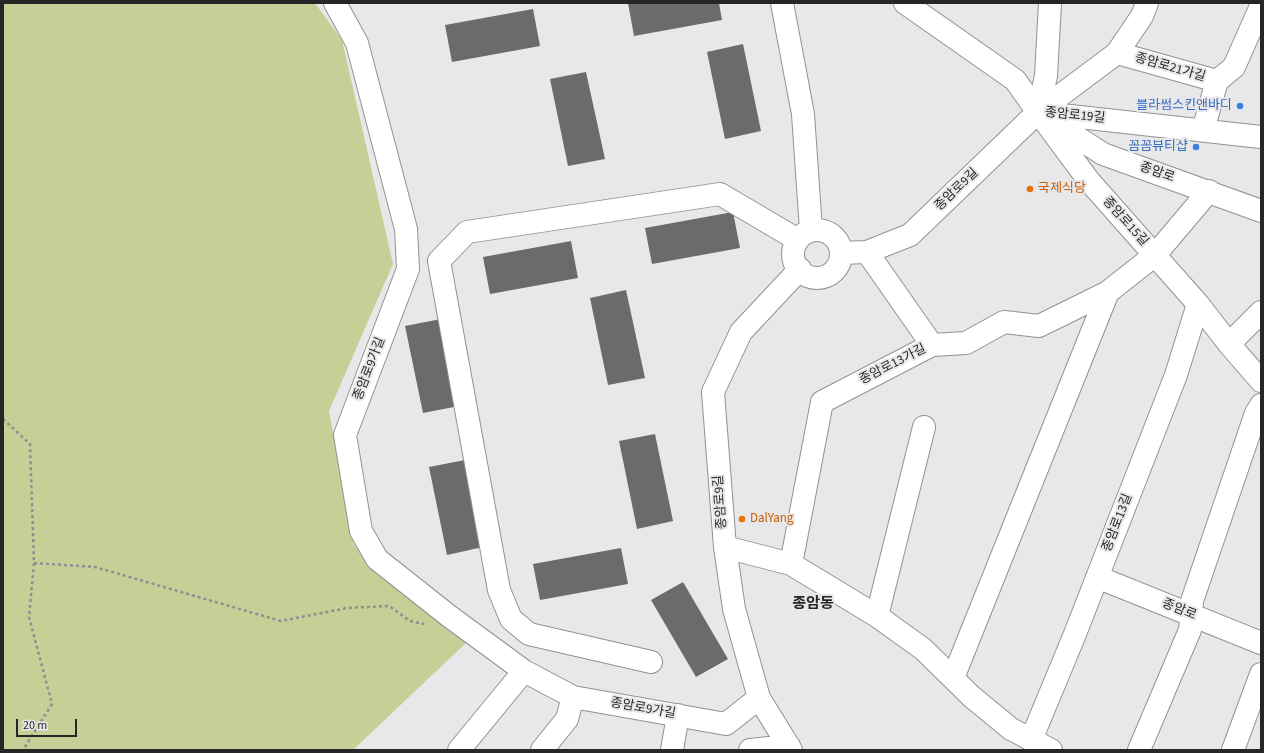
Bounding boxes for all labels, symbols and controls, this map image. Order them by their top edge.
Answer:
street label: 종암로21가길 [1133,50,1207,86]
place label: 블라썸스킨앤바디 [1136,98,1232,114]
marker: 블라썸스킨앤바디 [1235,101,1245,111]
street label: 종암로19길 [1044,105,1106,127]
place label: 꼼꼼뷰티샵 [1128,139,1188,155]
marker: 꼼꼼뷰티샵 [1191,142,1201,152]
street label: 종암로 [1137,160,1177,186]
street label: 종암로9길 [932,166,982,214]
place label: 국제식당 [1038,181,1086,197]
marker: 국제식당 [1025,184,1035,194]
street label: 종암로15길 [1099,194,1151,250]
street label: 종암로9가길 [351,335,389,403]
street label: 종암로13가길 [857,342,929,388]
street label: 종암로9길 [711,474,731,530]
street label: 종암로13길 [1100,492,1136,554]
place label: DalYang [750,511,793,527]
marker: DalYang [737,514,747,524]
district label: 종암동 [792,596,834,614]
street label: 종암로 [1159,596,1199,624]
street label: 종암로9가길 [609,696,677,722]
scale bar [18,711,79,737]
text: 20 m [23,717,47,734]

